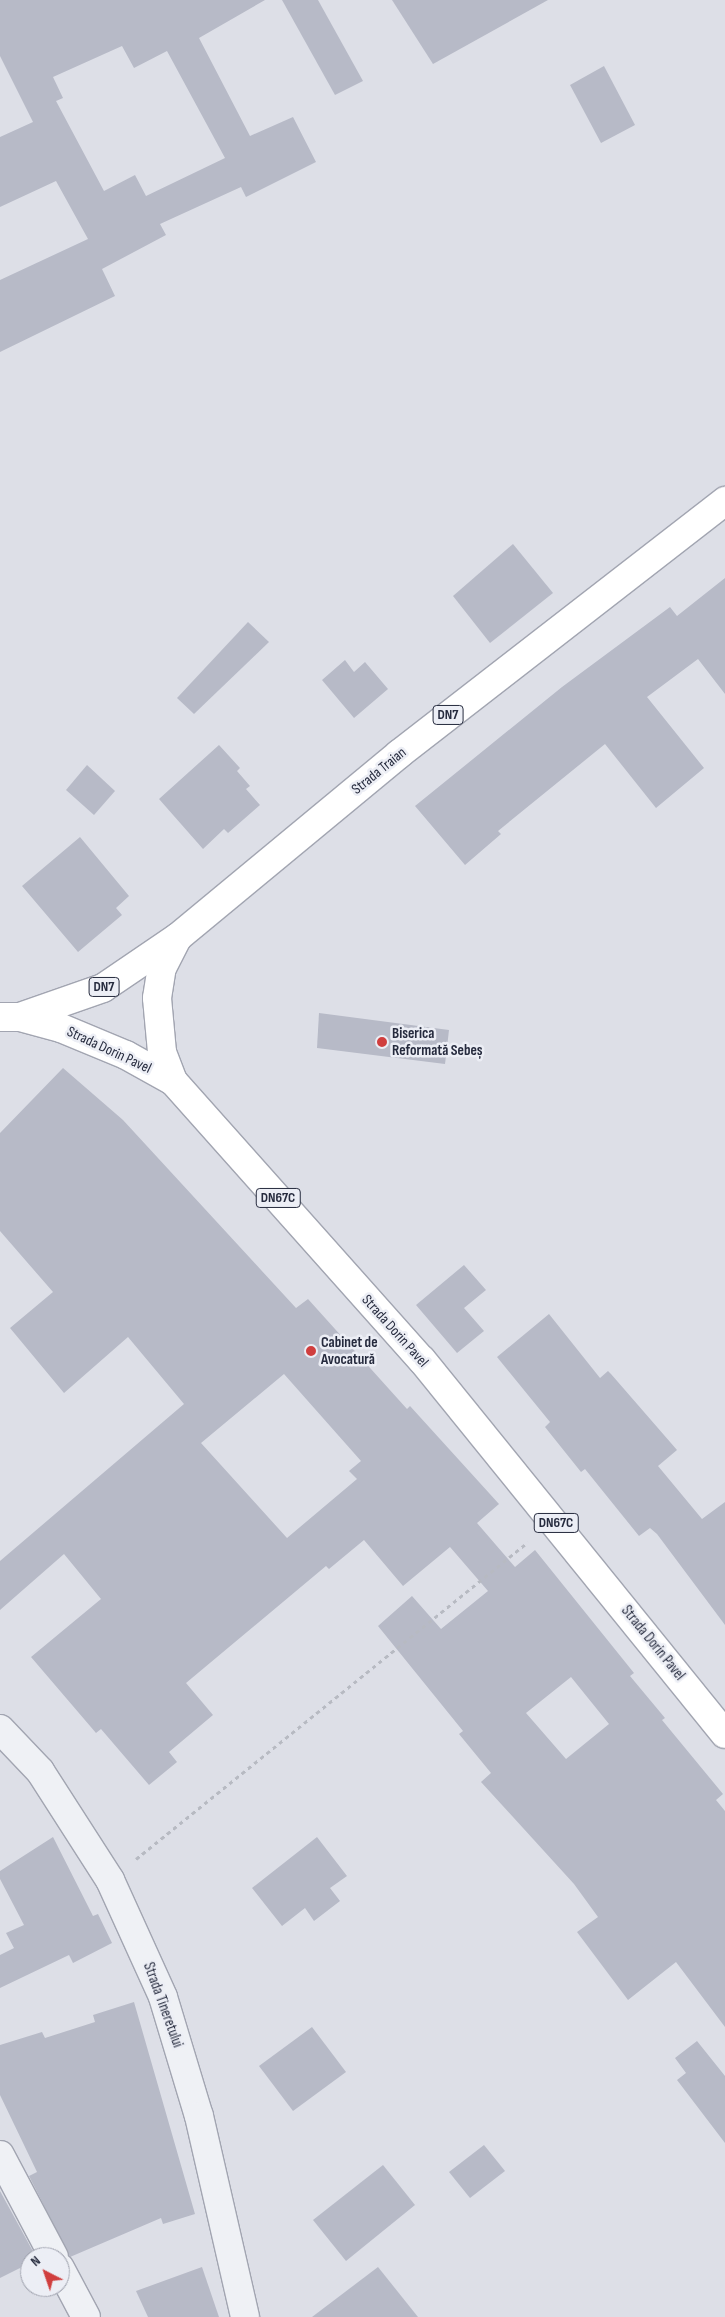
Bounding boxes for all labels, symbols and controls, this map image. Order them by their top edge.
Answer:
road number: DN7 [432,704,464,726]
street label: Strada Traian [348,744,410,798]
road number: DN7 [88,976,120,999]
street label: Strada Dorin Pavel [64,1023,154,1077]
place label: Biserica Reformată Sebeș [392,1024,483,1059]
marker: Biserica Reformată Sebeș [376,1036,388,1048]
road number: DN67C [256,1186,300,1210]
street label: Strada Dorin Pavel [358,1291,432,1371]
place label: Cabinet de Avocatură [321,1333,378,1368]
marker: Cabinet de Avocatură [305,1345,317,1357]
road number: DN67C [534,1512,578,1535]
street label: Strada Dorin Pavel [617,1602,689,1684]
street label: Strada Tineretului [139,1960,187,2050]
north arrow [20,2247,70,2297]
text: N [27,2252,44,2270]

